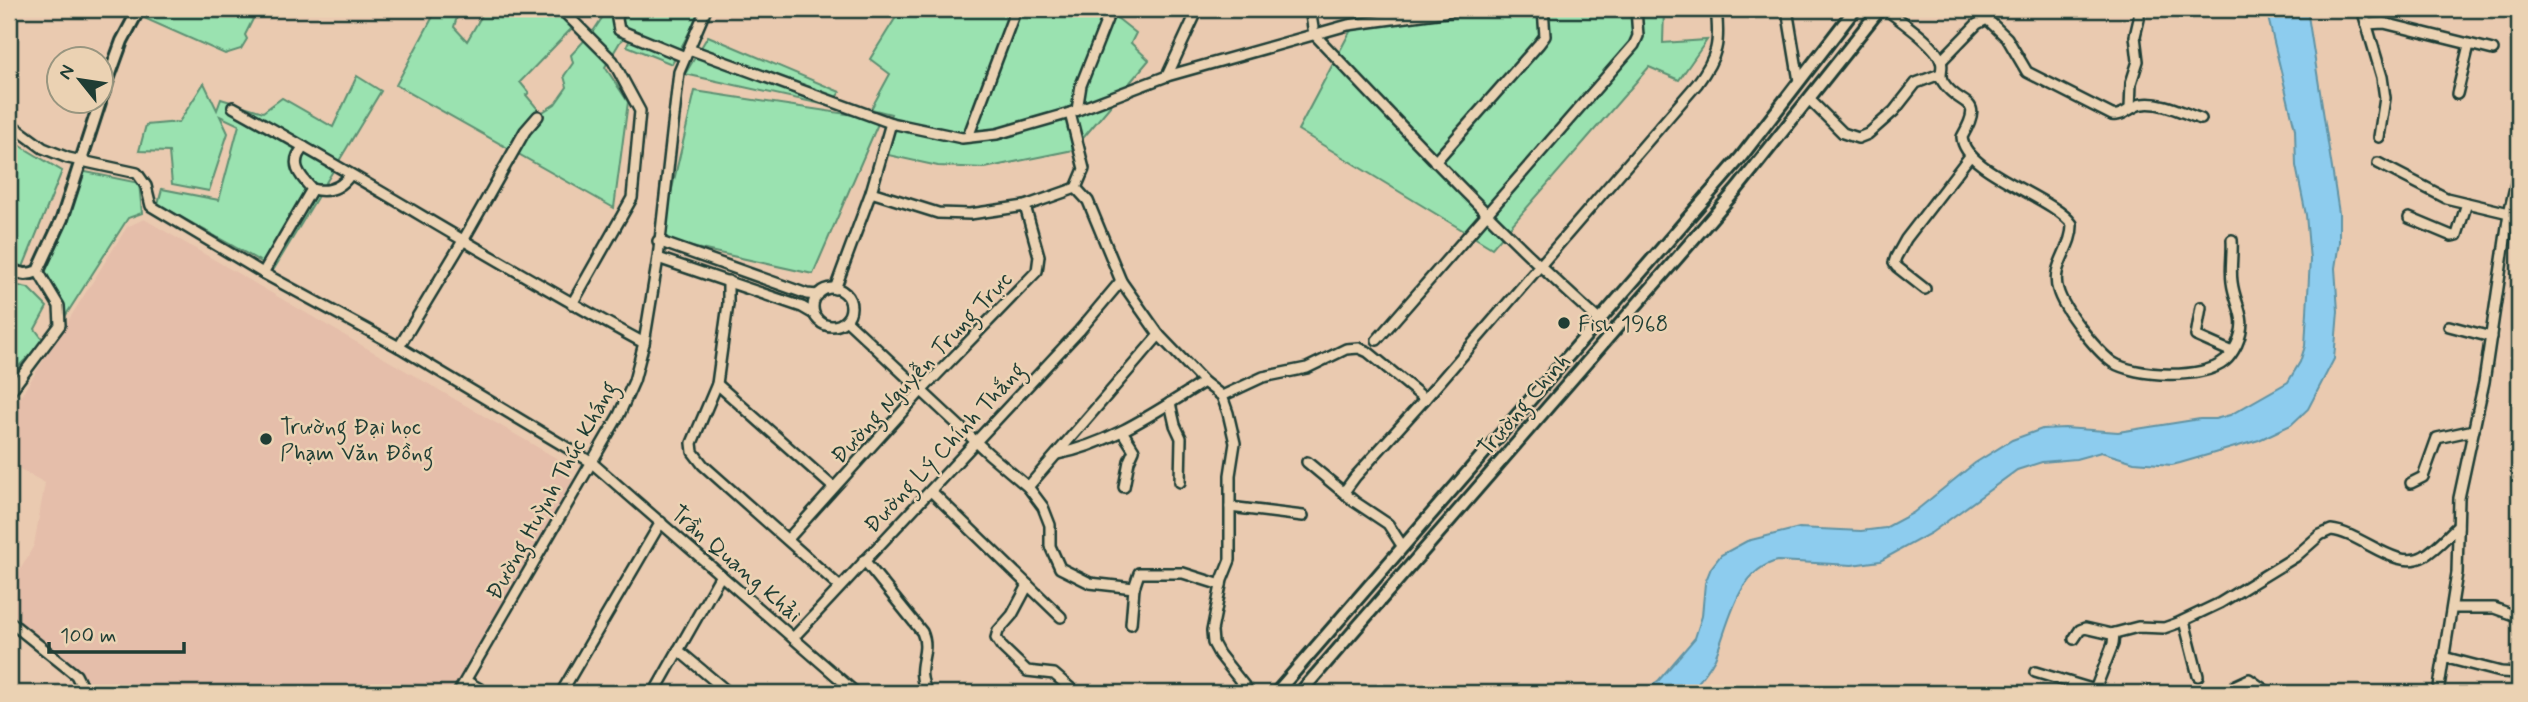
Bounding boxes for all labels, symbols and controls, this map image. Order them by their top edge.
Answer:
north arrow [46,46,116,116]
text: N [53,61,81,84]
street label: Đường Nguyễn Trung Trực [825,266,1021,473]
place label: Fish 1968 [1578,310,1668,340]
marker: Fish 1968 [1556,315,1572,331]
street label: Trường Chinh [1471,347,1579,465]
street label: Đường Lý Chính Thắng [858,356,1034,542]
street label: Đường Huỳnh Thúc Kháng [480,376,627,607]
place label: Trường Đại học Phạm Văn Đồng [280,413,434,471]
marker: Trường Đại học Phạm Văn Đồng [258,431,274,447]
street label: Trần Quang Khải [664,499,808,630]
scale bar [49,611,184,655]
text: 100 m [60,622,116,650]

